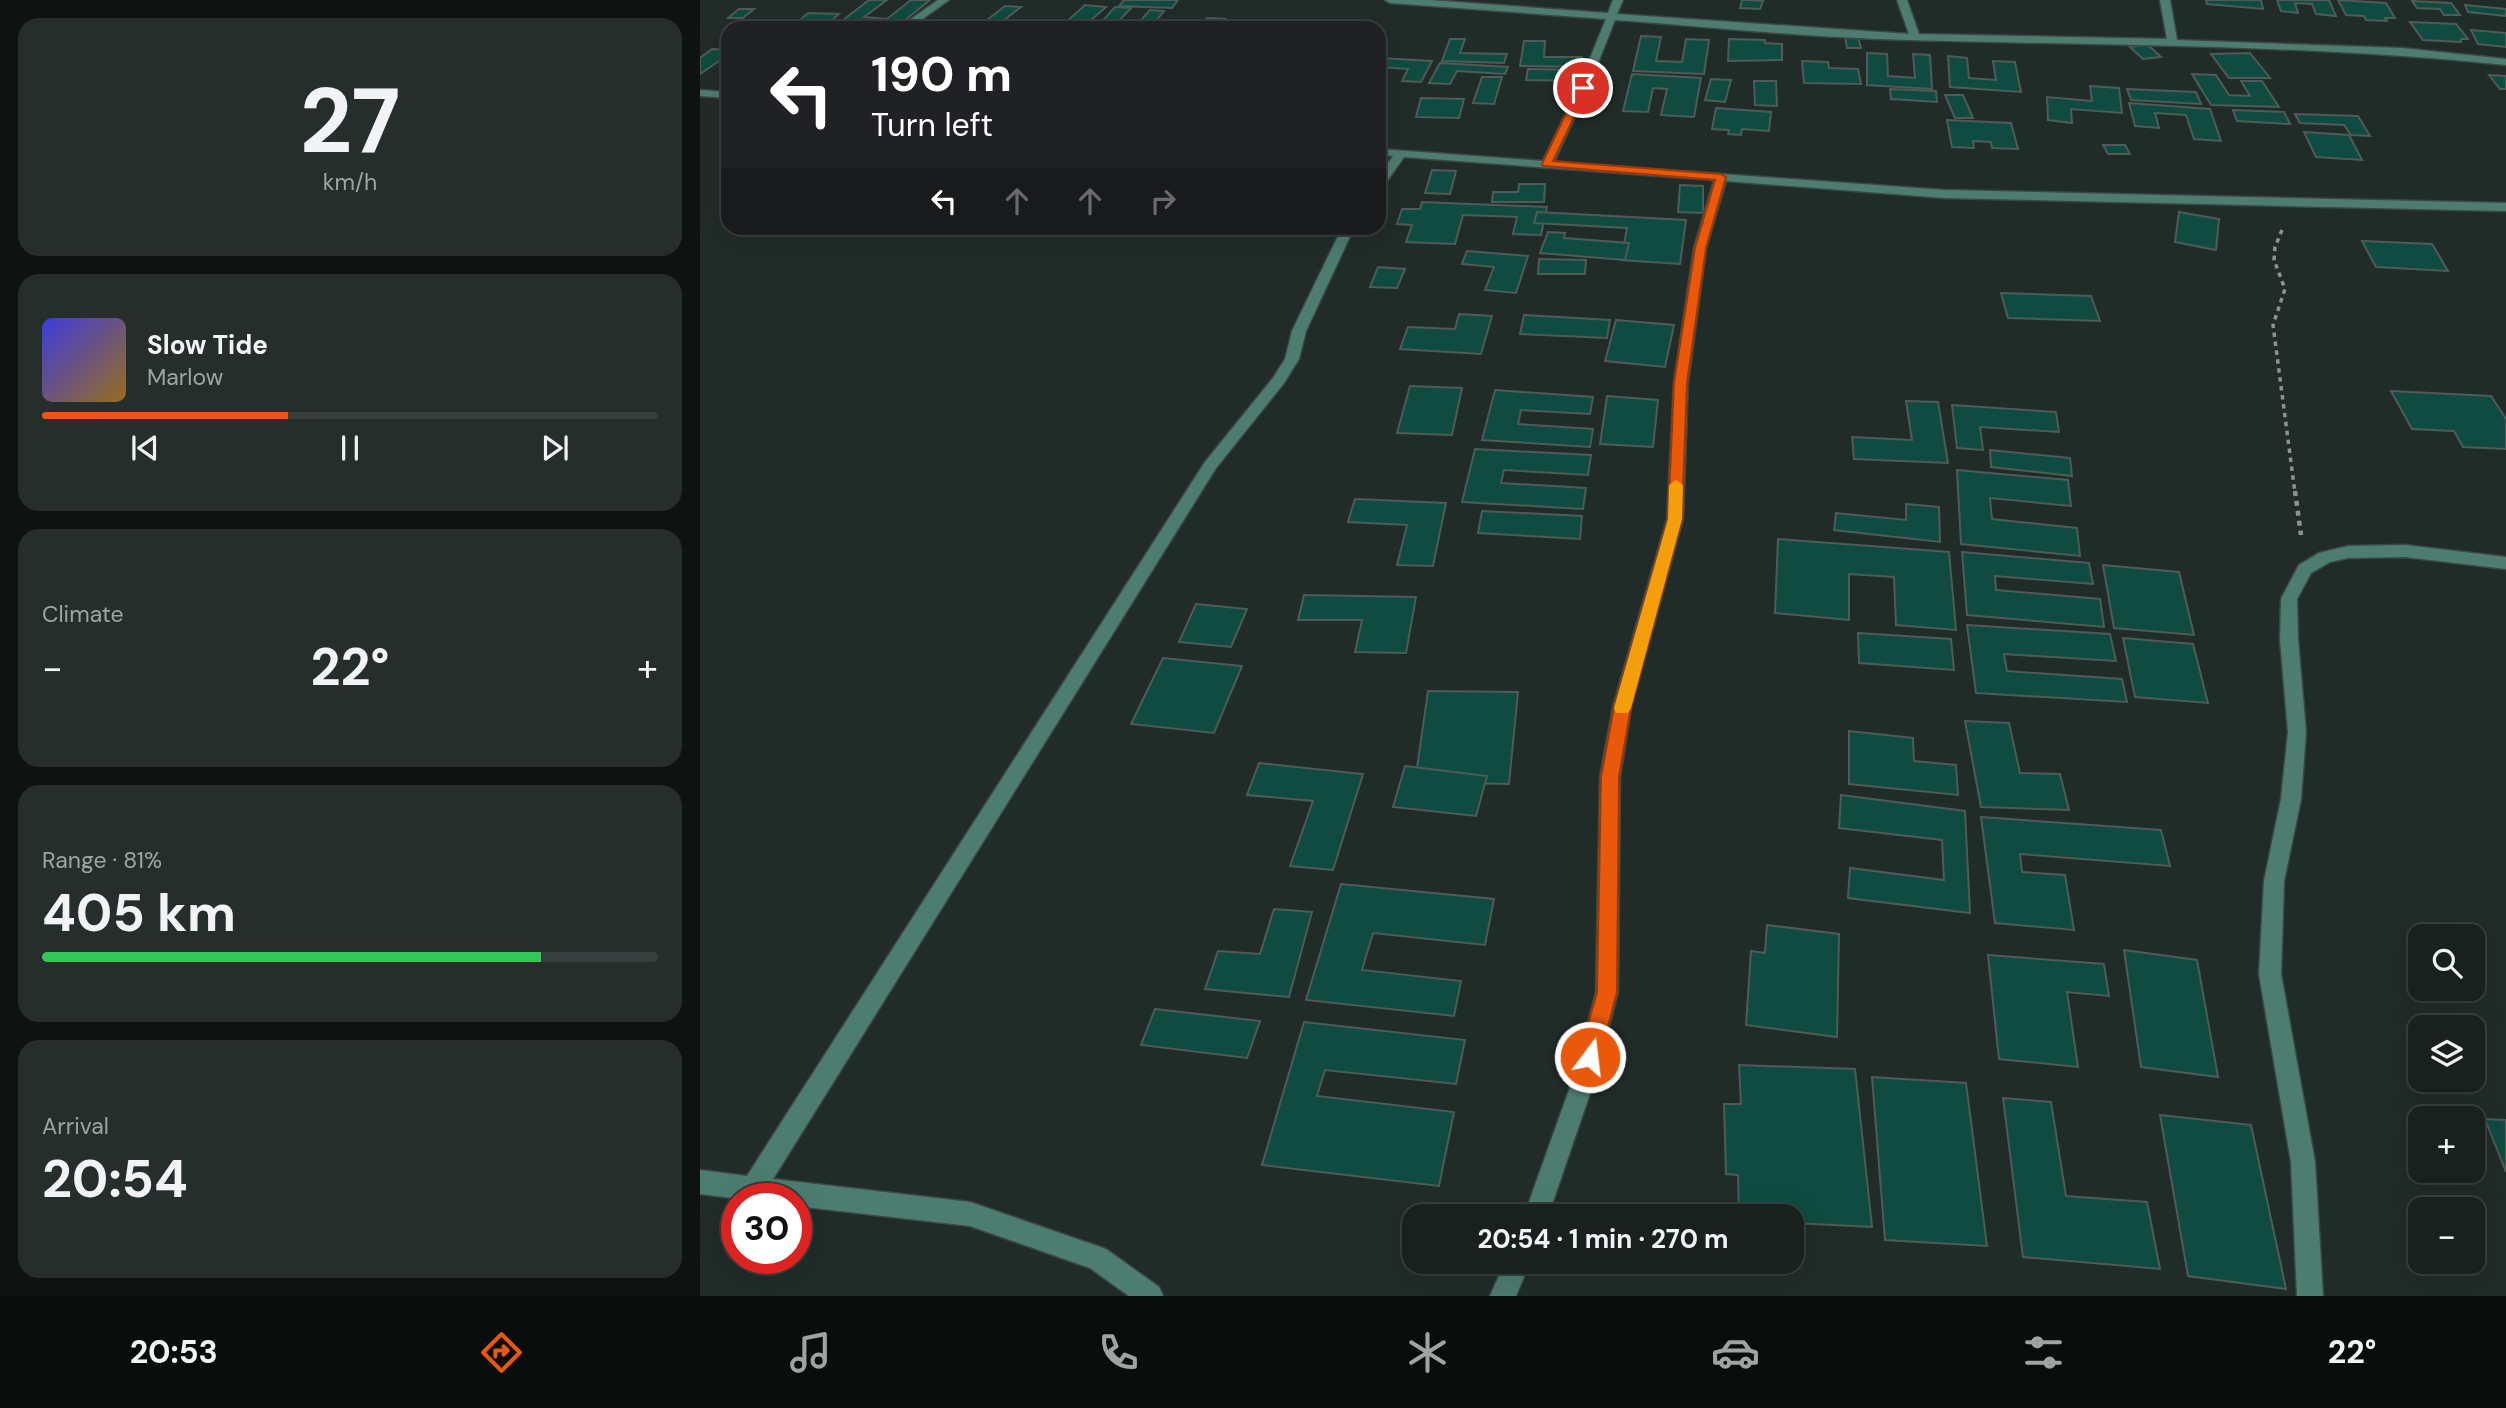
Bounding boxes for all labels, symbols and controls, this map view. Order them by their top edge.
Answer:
text: 190 m [871,42,1012,106]
icon: left [756,49,847,140]
pin [1553,58,1613,118]
text: 27 [300,62,400,180]
icon: arrive [1564,69,1602,107]
text: Turn left [871,104,993,146]
text: km/h [323,167,377,197]
icon: left [925,182,963,220]
icon: ahead [998,182,1036,220]
icon: ahead [1071,182,1109,220]
icon: right [1144,182,1182,220]
text: Slow Tide [147,328,268,362]
text: Marlow [147,362,223,392]
icon: previous [126,429,164,467]
icon: pause [331,429,369,467]
icon: next [536,429,574,467]
text: Climate [42,599,124,629]
text: 22° [311,633,389,701]
text: − [42,643,63,693]
text: + [637,643,658,693]
text: Range · 81% [42,845,162,875]
text: 405 km [42,879,236,947]
map controls [2408,924,2485,1274]
button: search [2408,924,2485,1001]
button: layers [2408,1015,2485,1092]
position arrow [1553,1020,1627,1094]
button: + [2408,1106,2485,1183]
text: Arrival [42,1111,109,1141]
text: 20:54 [42,1145,188,1213]
speed limit sign: 30 [721,1183,812,1274]
button: − [2408,1197,2485,1274]
text: 20:54 · 1 min · 270 m [1477,1222,1729,1256]
icon: directions [477,1328,526,1377]
icon: music [786,1328,835,1377]
icon: phone [1094,1328,1143,1377]
icon: climate [1403,1328,1452,1377]
icon: car [1711,1328,1760,1377]
icon: filters [2019,1328,2068,1377]
text: 20:53 [130,1331,218,1373]
text: 22° [2328,1331,2376,1373]

